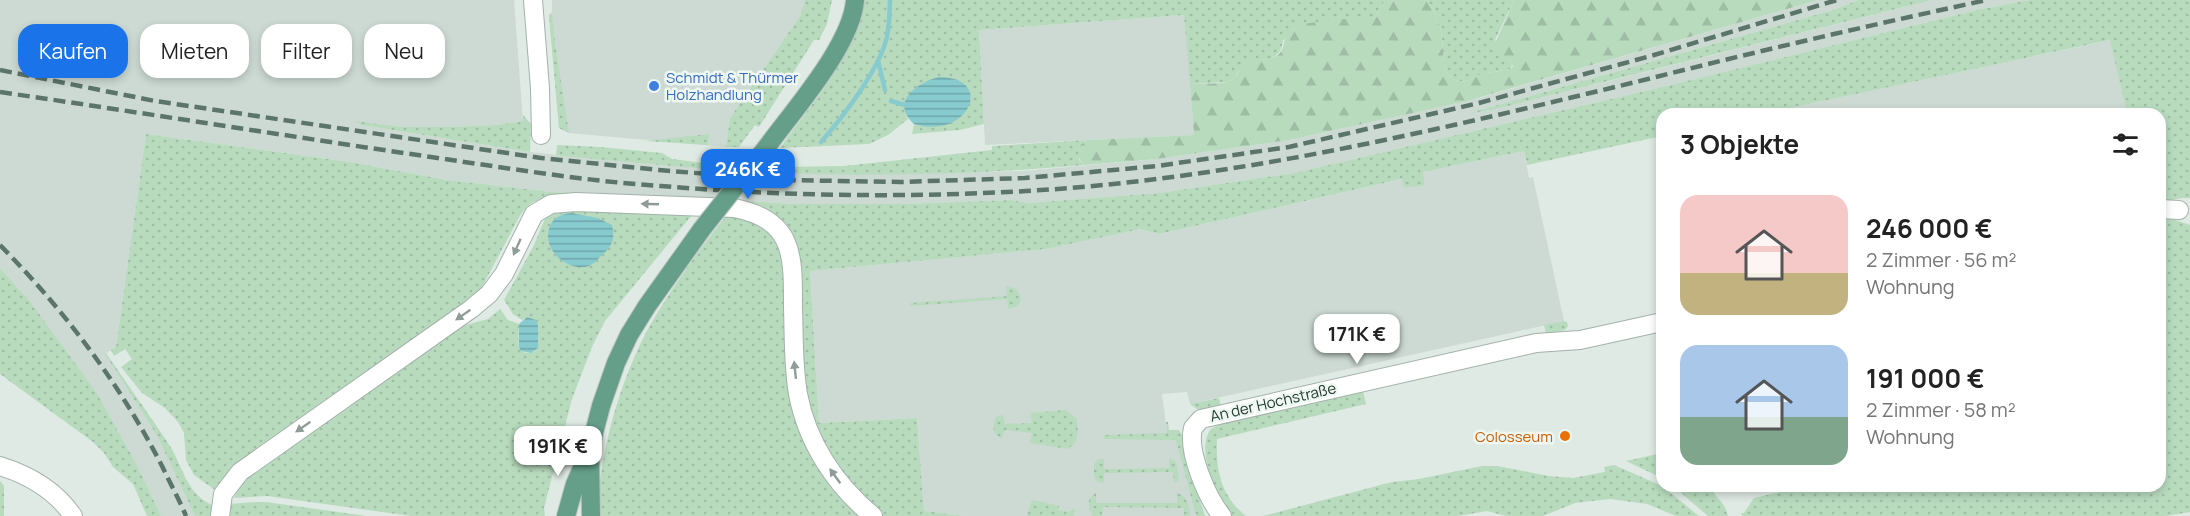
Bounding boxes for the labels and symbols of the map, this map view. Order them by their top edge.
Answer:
place label: Schmidt & Thürmer Holzhandlung [666,67,799,105]
marker: Schmidt & Thürmer Holzhandlung [647,79,661,93]
pin: 246K € [699,149,797,200]
one-way arrow [640,199,659,209]
one-way arrow [512,238,521,256]
one-way arrow [455,309,471,320]
pin: 171K € [1308,314,1406,365]
one-way arrow [790,361,800,380]
street label: An der Hochstraße [1208,377,1338,427]
one-way arrow [296,421,312,433]
pin: 191K € [509,426,607,477]
place label: Colosseum [1475,426,1553,447]
marker: Colosseum [1558,429,1572,443]
one-way arrow [829,468,841,483]

